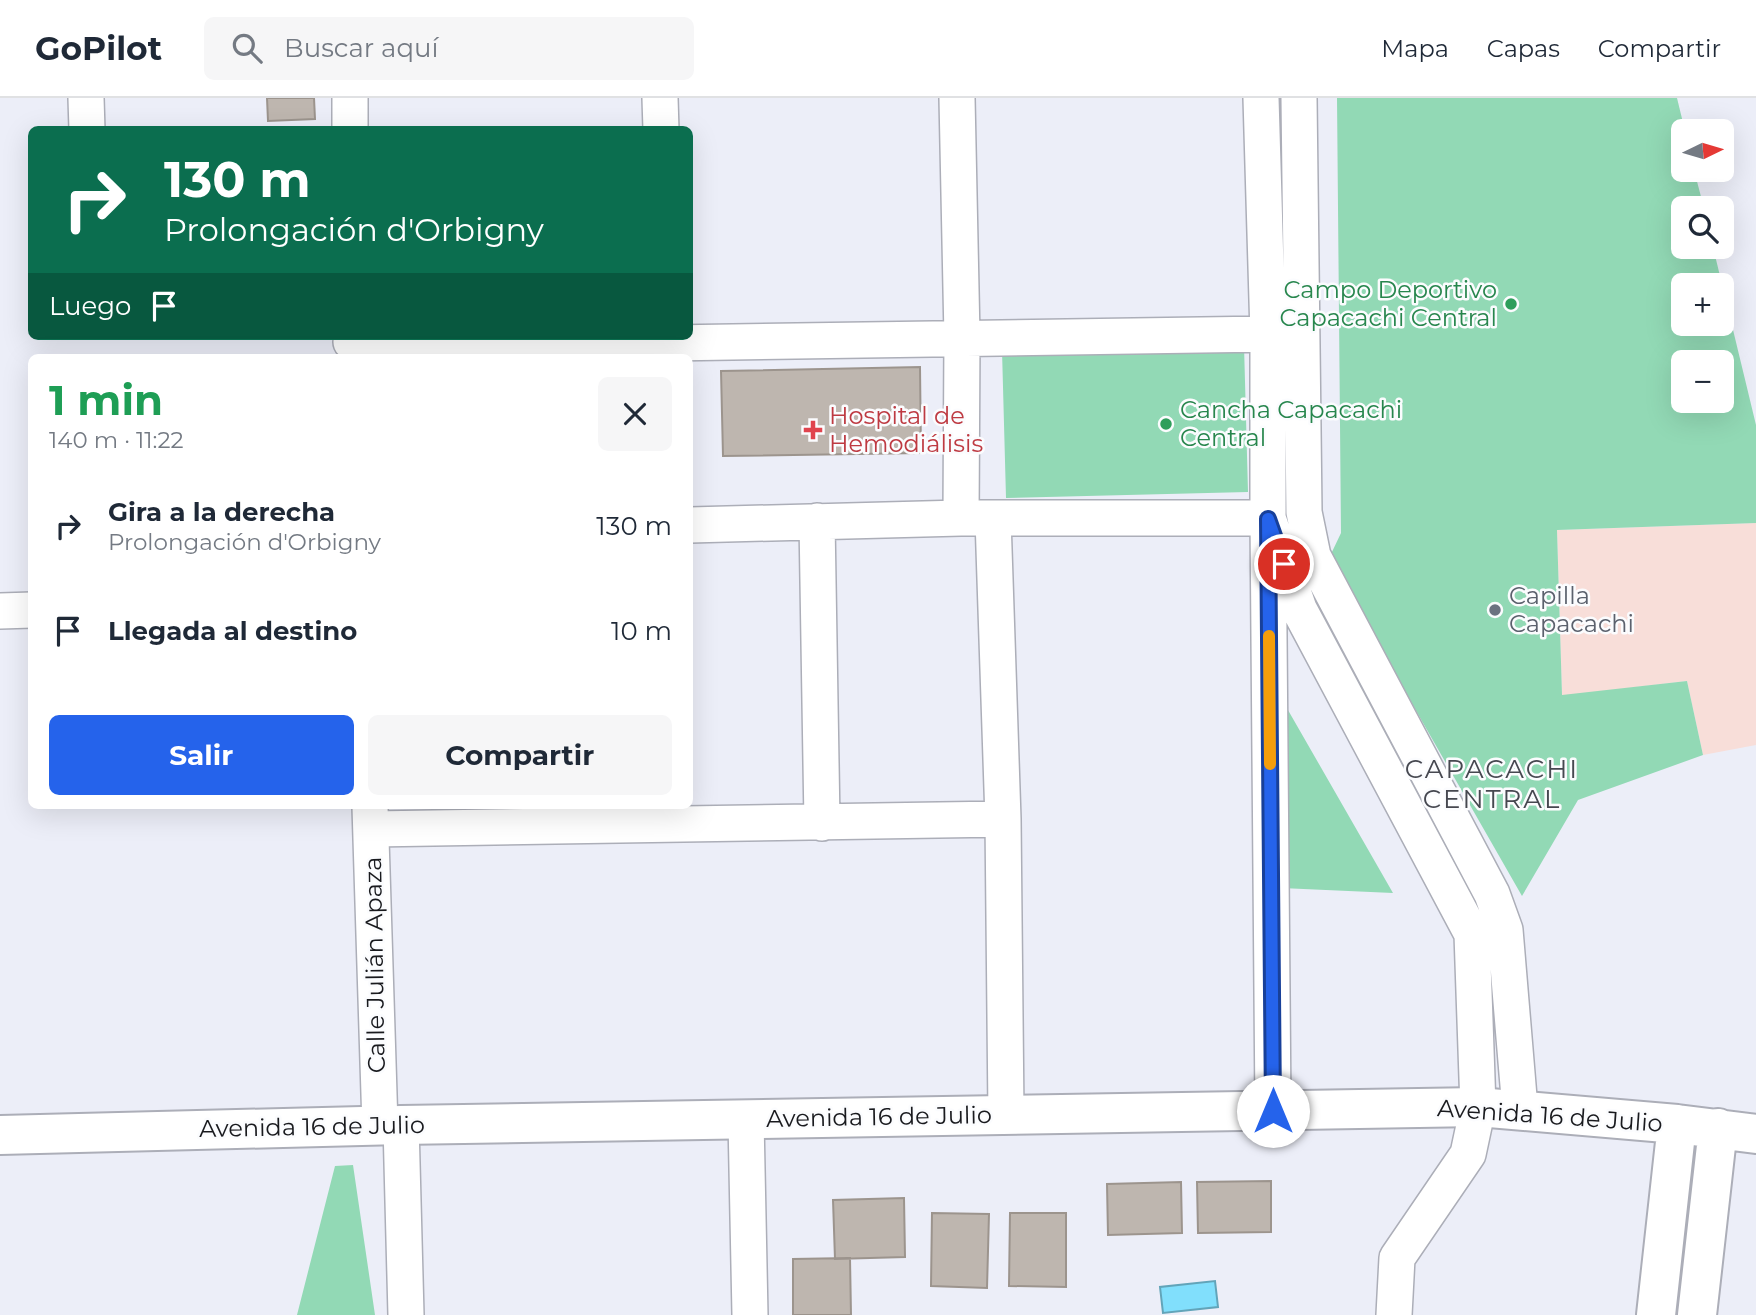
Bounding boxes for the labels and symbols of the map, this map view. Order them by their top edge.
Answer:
north arrow [1671,119,1734,182]
place label: Campo Deportivo Capacachi Central [1279,275,1497,332]
marker: Campo Deportivo Capacachi Central [1503,296,1519,312]
place label: Cancha Capacachi Central [1180,395,1402,452]
place label: Hospital de Hemodiálisis [829,401,983,458]
marker: Cancha Capacachi Central [1158,416,1174,432]
marker: Hospital de Hemodiálisis [803,420,823,440]
pin [1254,534,1314,594]
place label: Capilla Capacachi [1509,581,1634,638]
marker: Capilla Capacachi [1487,602,1503,618]
district label: CAPACACHI CENTRAL [1405,753,1579,815]
street label: Calle Julián Apaza [358,857,391,1073]
position arrow [1236,1074,1310,1148]
street label: Avenida 16 de Julio [1436,1093,1664,1138]
street label: Avenida 16 de Julio [766,1100,992,1133]
street label: Avenida 16 de Julio [199,1110,425,1143]

